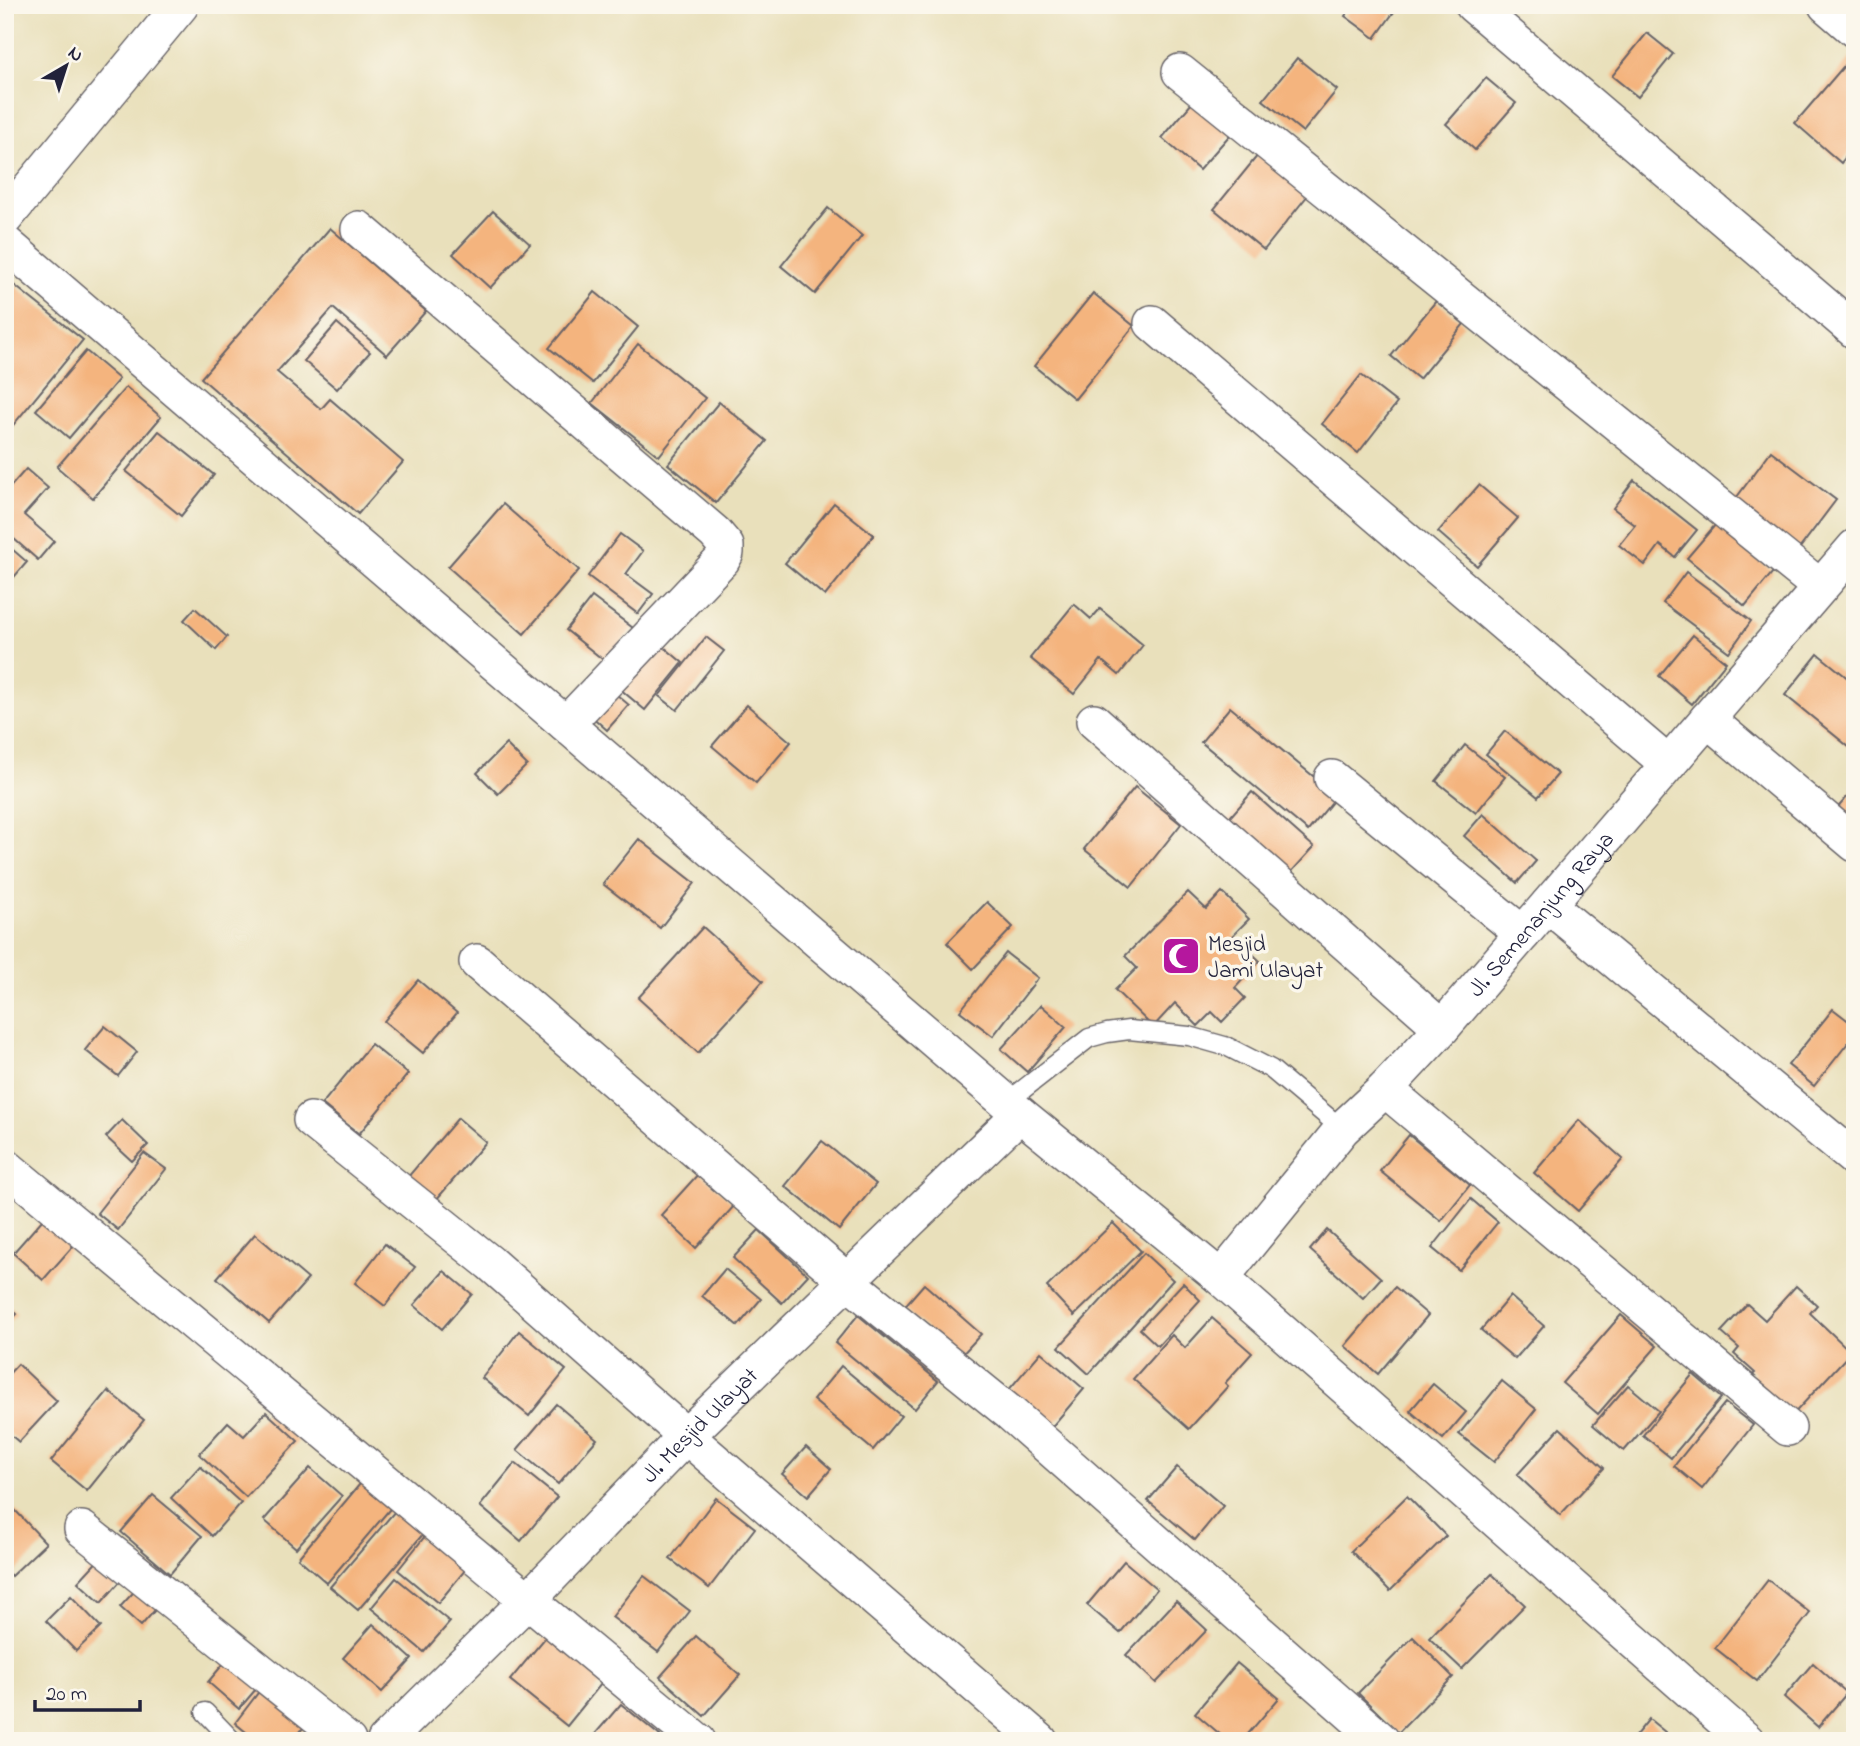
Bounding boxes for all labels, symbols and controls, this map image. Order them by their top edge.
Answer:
north arrow [32,32,102,102]
text: N [62,40,89,69]
street label: Jl. Semenanjung Raya [1461,825,1623,1005]
place label: Mesjid Jami Ulayat [1208,929,1323,990]
mosque icon: Mesjid Jami Ulayat [1160,935,1202,977]
street label: Jl. Mesjid Ulayat [635,1361,767,1492]
scale bar [35,1669,140,1713]
text: 20 m [46,1680,87,1710]

